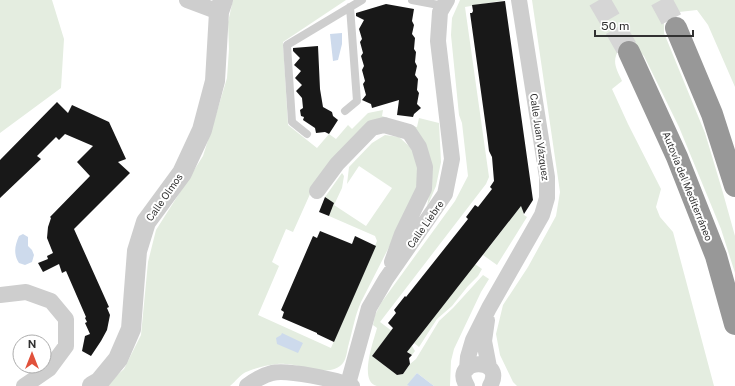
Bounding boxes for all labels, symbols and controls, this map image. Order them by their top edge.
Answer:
scale bar [595,12,693,38]
text: 50 m [601,19,629,33]
street label: Calle Juan Vázquez [528,93,552,182]
street label: Autovía del Mediterráneo [660,129,716,243]
street label: Calle Olmos [143,171,185,223]
street label: Calle Liebre [404,198,446,250]
north arrow [12,334,52,374]
text: N [28,338,36,350]

